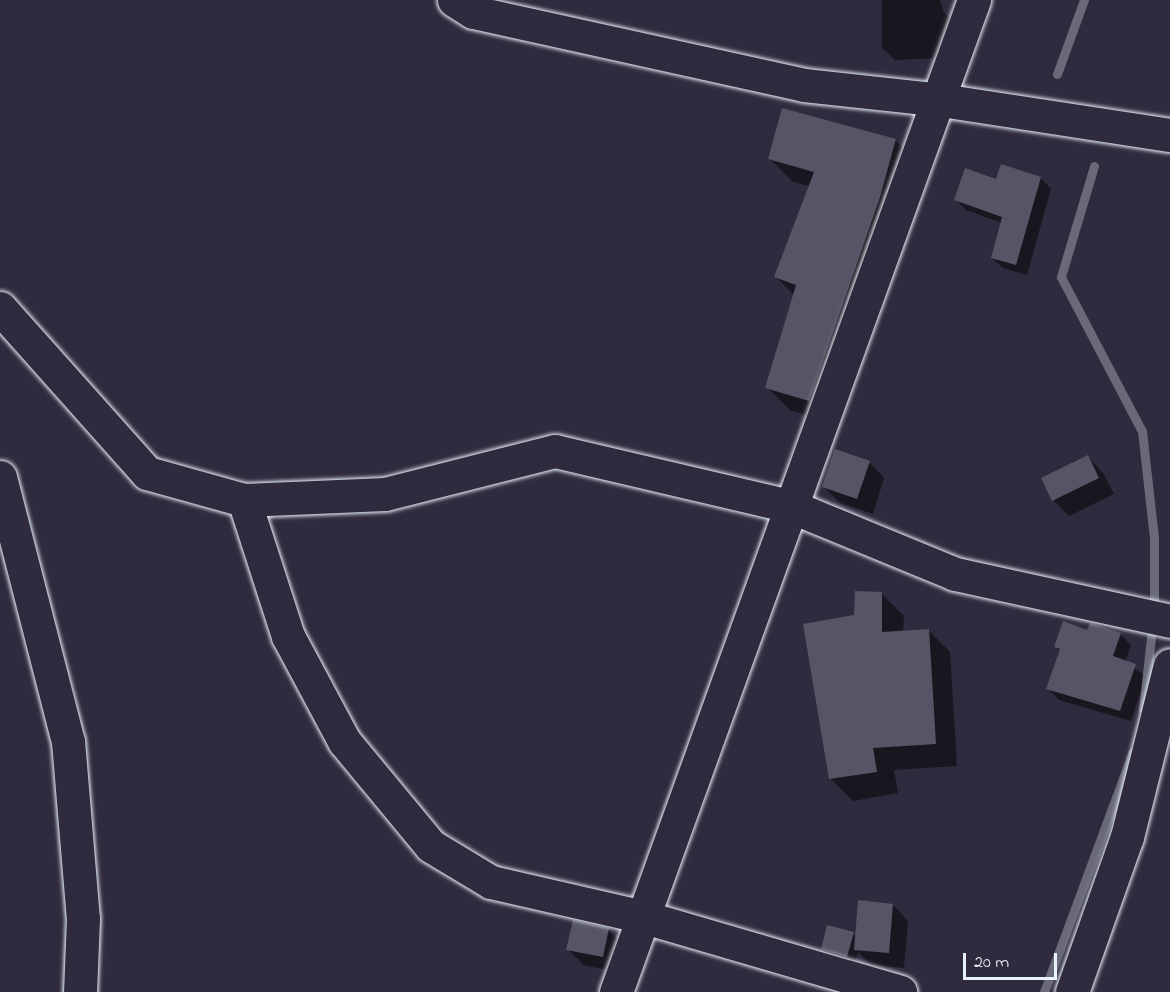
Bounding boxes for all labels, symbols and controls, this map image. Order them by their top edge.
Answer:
scale bar [966,941,1060,979]
text: 20 m [974,950,1009,976]

